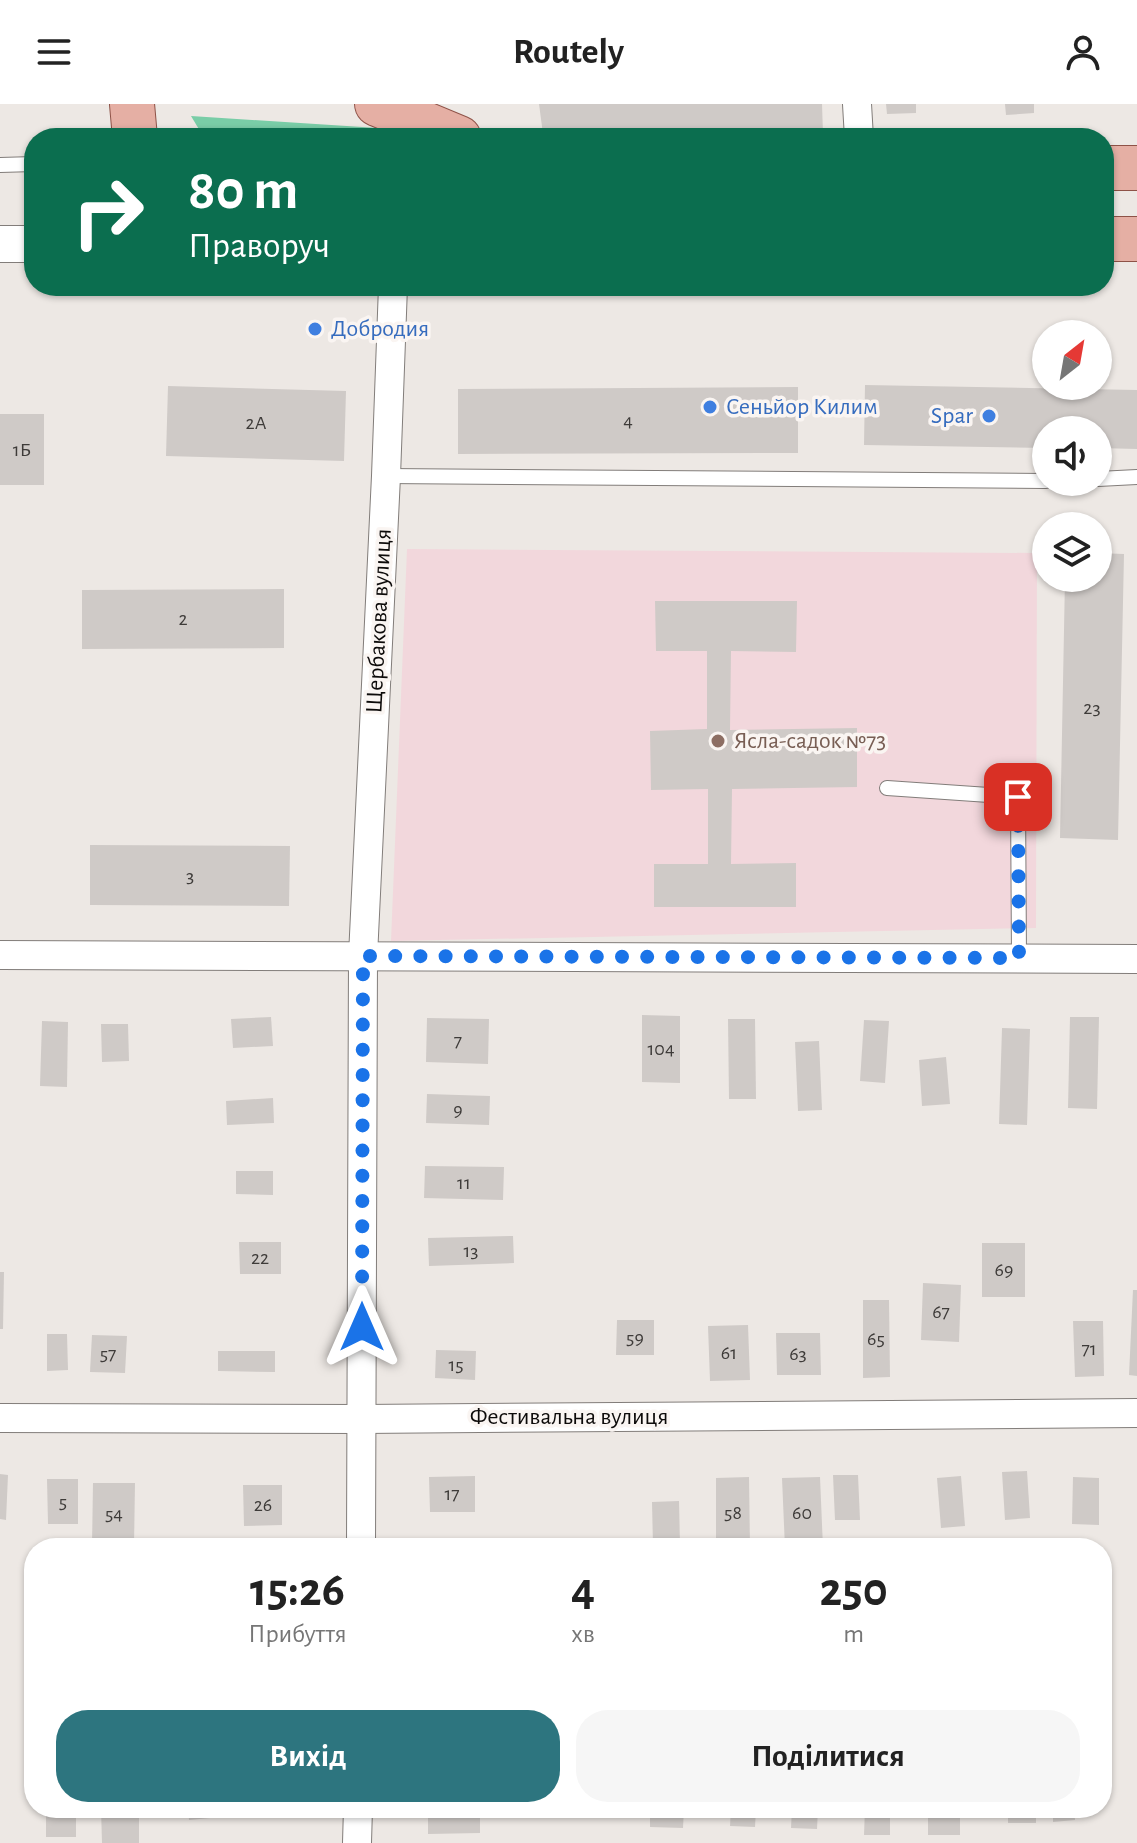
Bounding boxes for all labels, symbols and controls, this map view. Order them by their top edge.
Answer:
icon: menu [32,30,76,74]
icon: person [1061,30,1105,74]
text: Routely [513,34,624,70]
icon: right [56,160,160,264]
text: 80 m [188,163,298,219]
text: Праворуч [188,228,330,264]
place label: Добродия [331,317,429,341]
marker: Добродия [306,320,324,338]
north arrow [1032,320,1112,400]
map controls [1032,320,1112,592]
place label: Сеньйор Килим [726,395,878,419]
marker: Сеньйор Килим [701,398,719,416]
place label: Spar [931,404,973,428]
marker: Spar [980,407,998,425]
house number: 4 [623,411,633,431]
house number: 2А [246,413,267,433]
button: sound [1032,416,1112,496]
house number: 1Б [13,440,31,460]
button: layers [1032,512,1112,592]
street label: Щербакова вулиця [362,528,396,714]
house number: 2 [178,609,188,629]
house number: 23 [1083,698,1101,718]
place label: Ясла-садок №73 [734,729,886,753]
marker: Ясла-садок №73 [709,732,727,750]
pin [984,763,1052,831]
icon: arrive [996,775,1040,819]
house number: 3 [186,866,194,886]
house number: 7 [454,1031,462,1051]
house number: 104 [647,1039,675,1059]
house number: 9 [453,1100,463,1120]
house number: 11 [457,1173,471,1193]
house number: 13 [463,1241,479,1261]
house number: 22 [251,1248,269,1268]
house number: 69 [995,1260,1013,1280]
position arrow [320,1285,404,1369]
house number: 67 [932,1302,950,1322]
house number: 59 [626,1328,644,1348]
house number: 65 [867,1329,885,1349]
house number: 71 [1081,1339,1097,1359]
house number: 61 [721,1343,737,1363]
house number: 57 [100,1344,116,1364]
house number: 63 [789,1344,807,1364]
house number: 15 [448,1355,464,1375]
street label: Фестивальна вулиця [470,1405,668,1429]
house number: 17 [444,1484,460,1504]
house number: 5 [59,1492,67,1512]
house number: 26 [254,1495,272,1515]
house number: 58 [724,1503,742,1523]
house number: 60 [792,1503,812,1523]
house number: 54 [105,1504,123,1524]
text: 15:26 [250,1567,345,1615]
text: 4 [571,1567,595,1615]
text: 250 [819,1567,888,1615]
text: Прибуття [248,1621,347,1647]
text: хв [571,1621,595,1647]
text: m [843,1621,864,1647]
button: Вихід [56,1710,560,1802]
button: Поділитися [576,1710,1080,1802]

